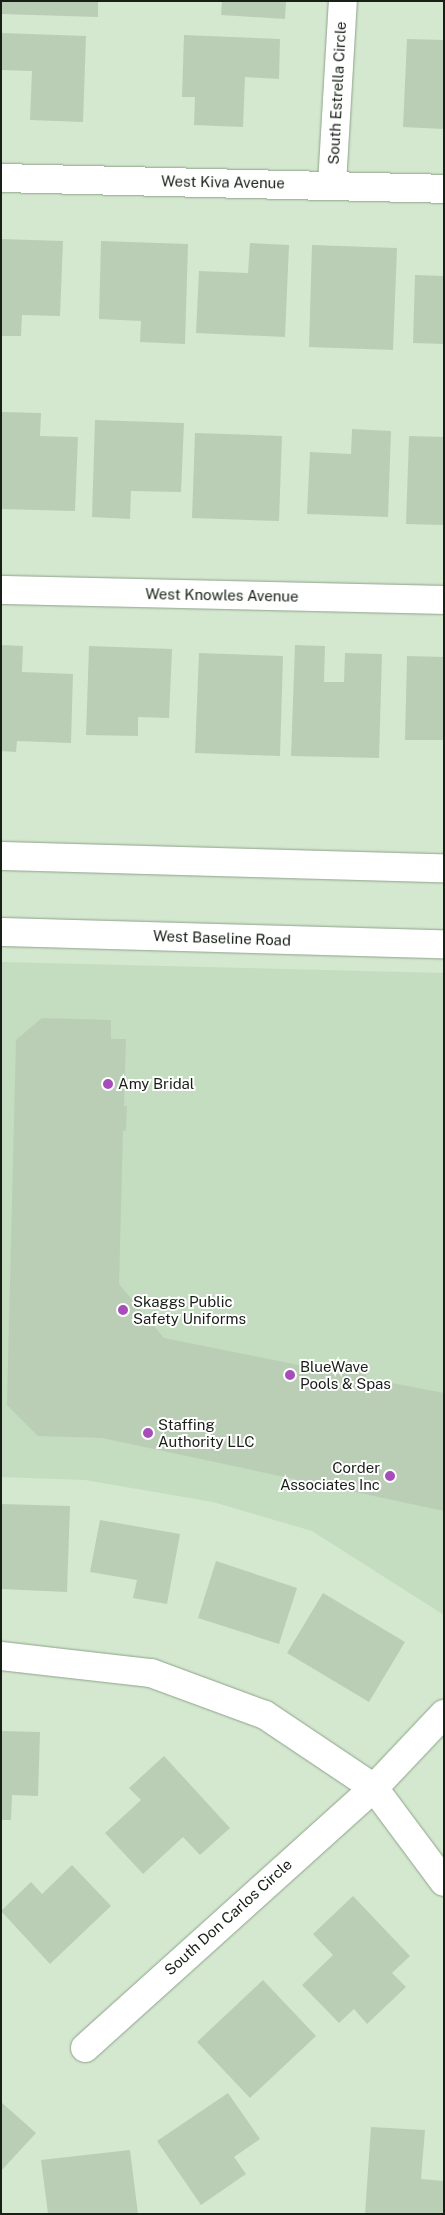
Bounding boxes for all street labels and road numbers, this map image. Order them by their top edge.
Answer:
street label: South Estrella Circle [324,21,350,165]
street label: West Kiva Avenue [161,172,285,192]
street label: West Knowles Avenue [145,585,299,605]
street label: West Baseline Road [153,927,291,949]
street label: South Don Carlos Circle [161,1855,295,1979]

